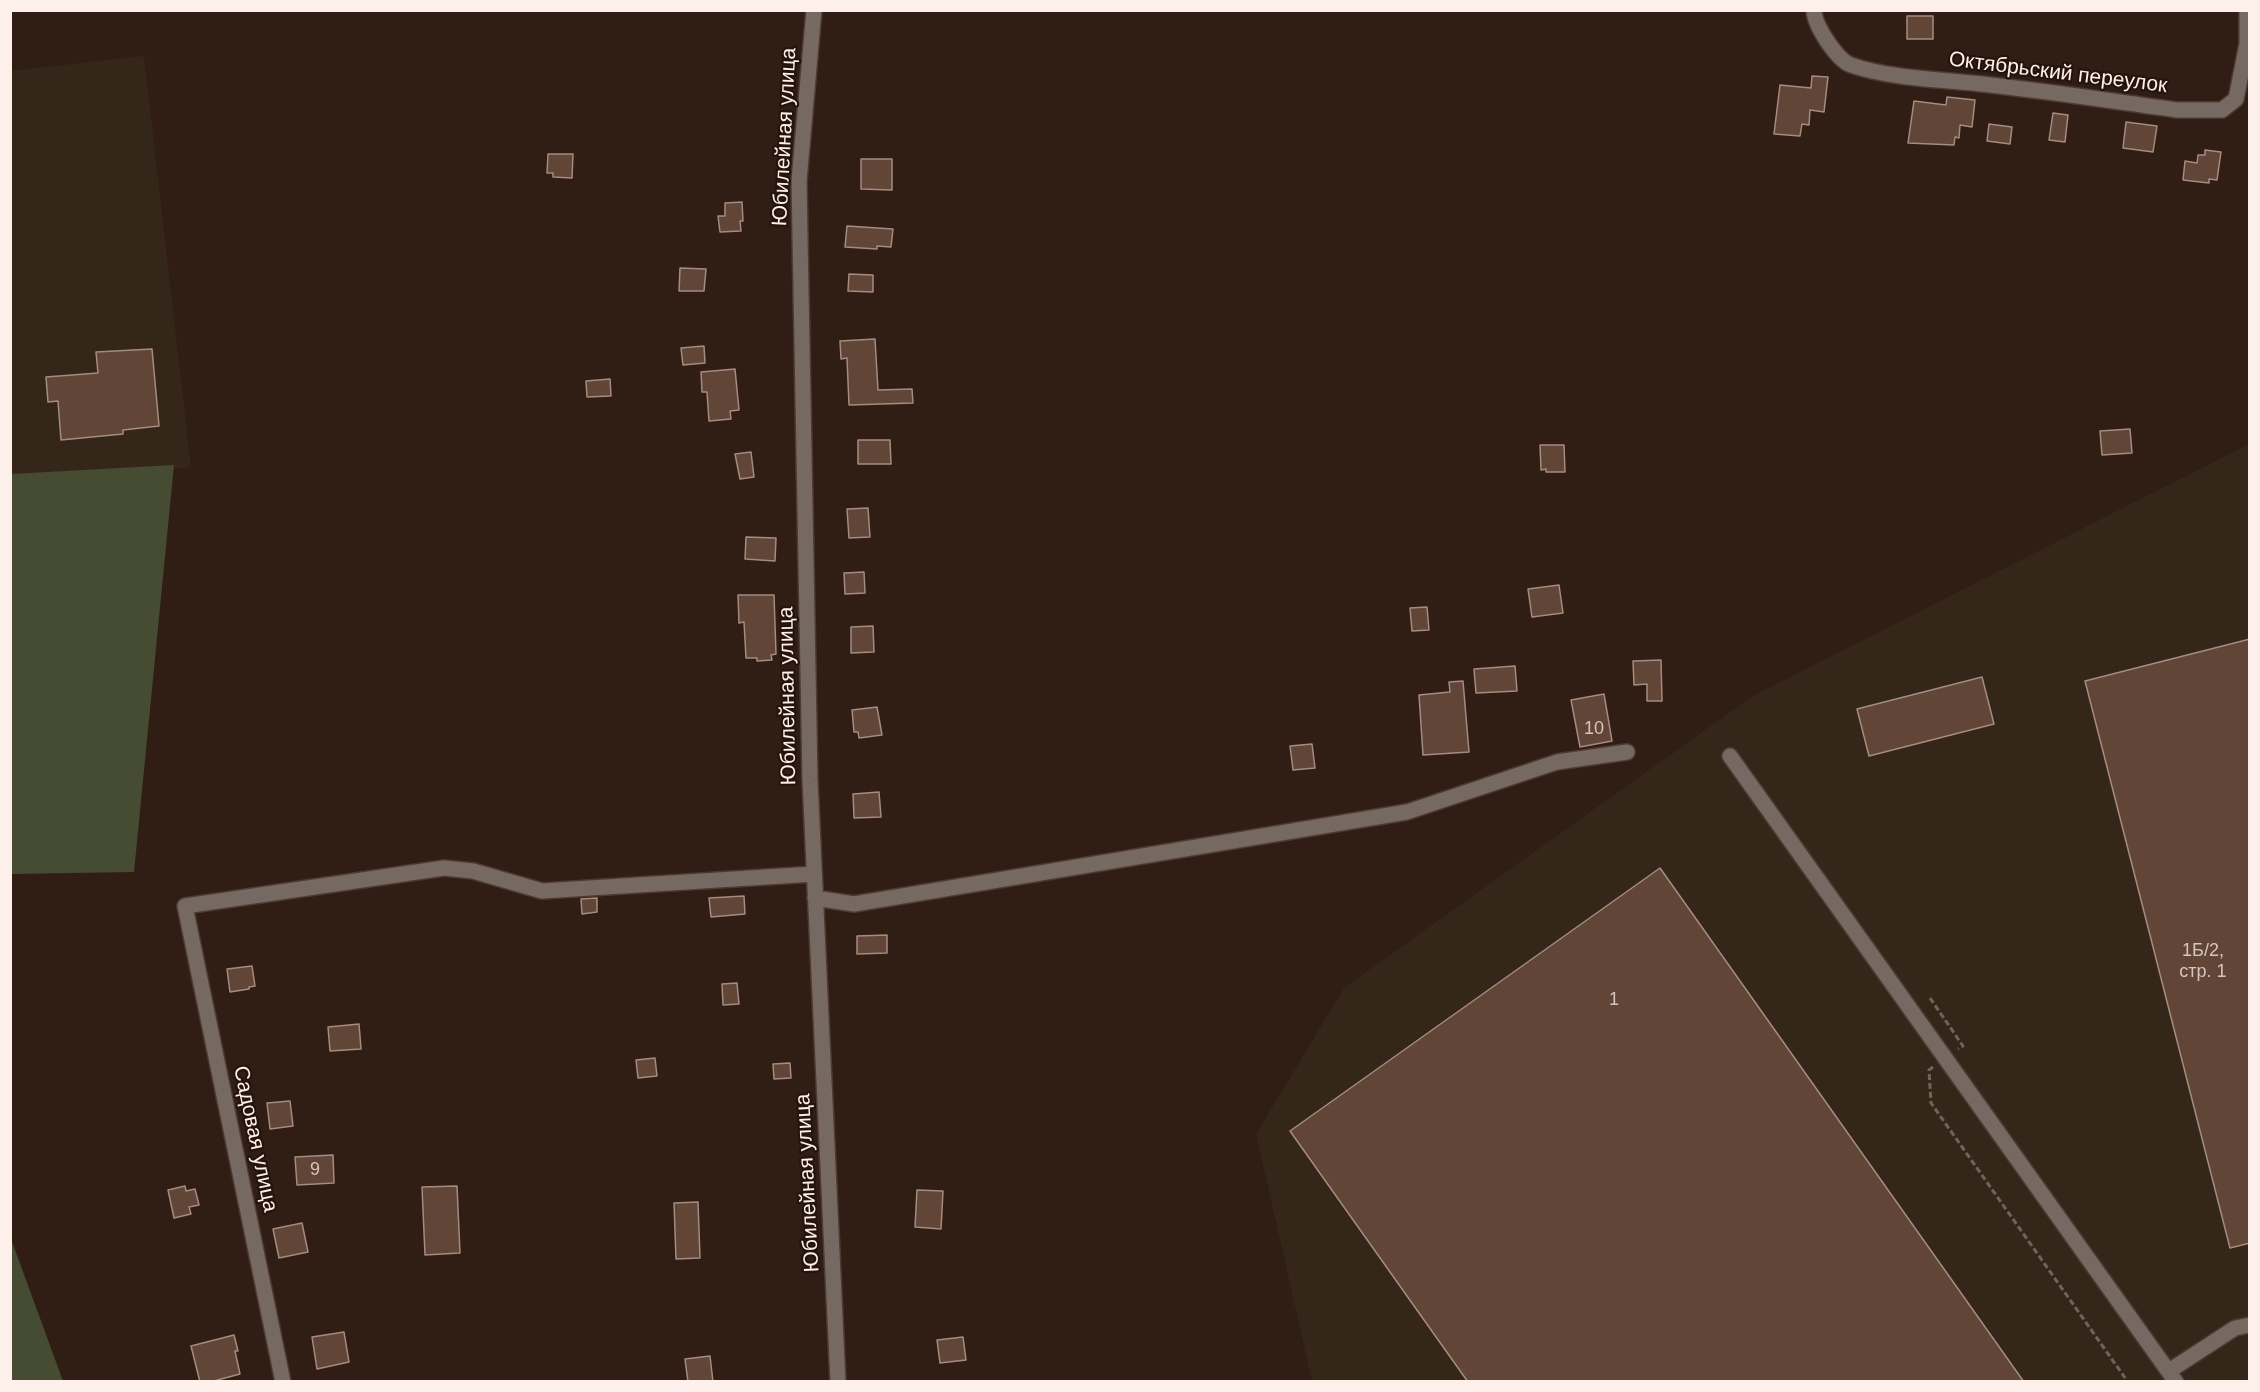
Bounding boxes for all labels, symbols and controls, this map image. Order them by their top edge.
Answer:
street label: Юбилейная улица [768,47,802,227]
street label: Октябрьский переулок [1947,47,2169,99]
street label: Юбилейная улица [774,606,802,786]
house number: 10 [1584,718,1604,740]
house number: 1Б/2, стр. 1 [2179,940,2227,982]
house number: 1 [1609,989,1619,1011]
street label: Садовая улица [227,1064,283,1214]
street label: Юбилейная улица [791,1093,825,1273]
house number: 9 [310,1159,320,1181]

